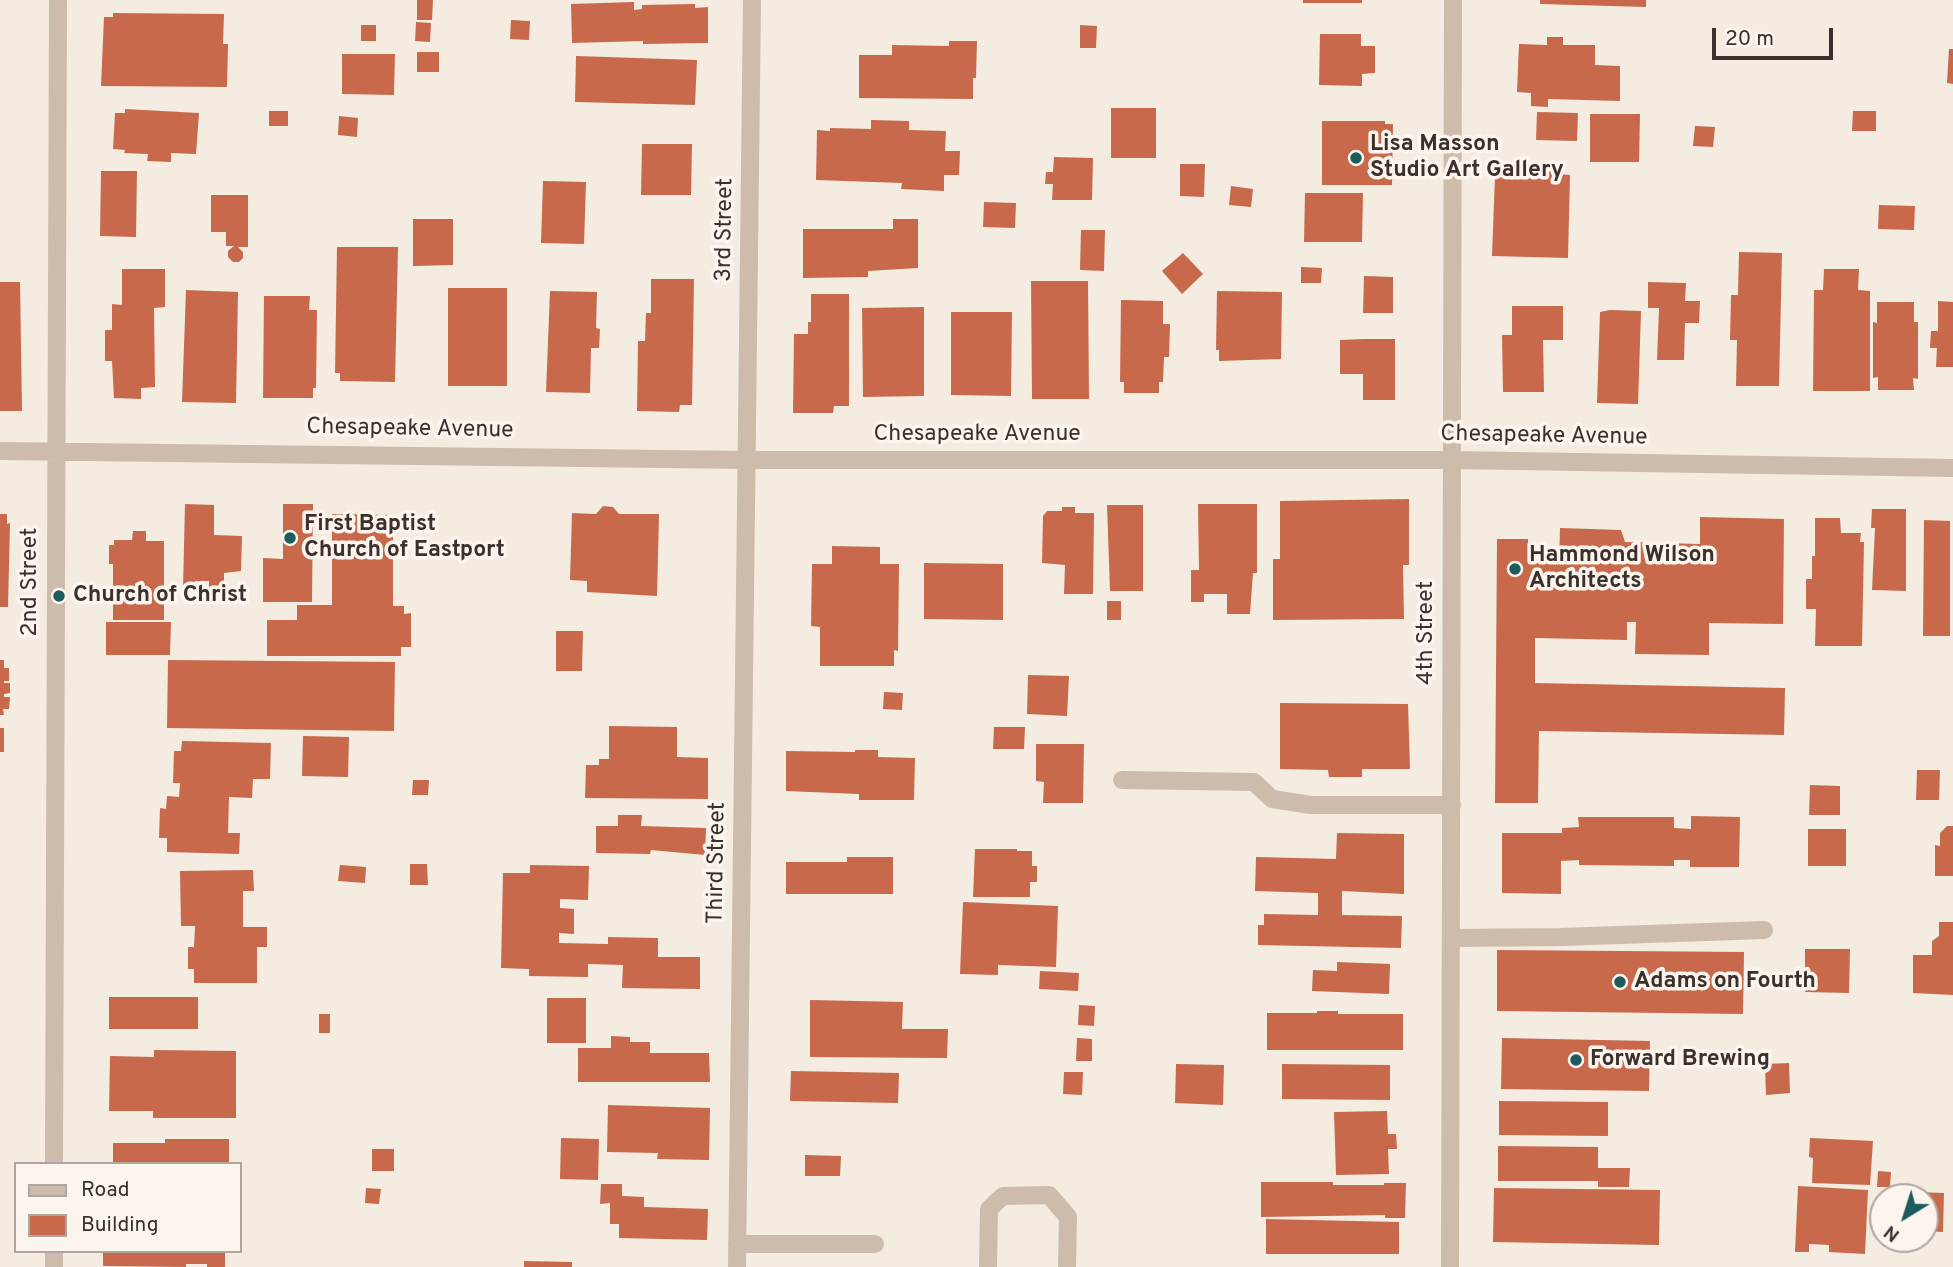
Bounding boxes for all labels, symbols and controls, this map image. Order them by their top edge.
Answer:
scale bar [1715,14,1836,58]
text: 20 m [1725,26,1774,53]
place label: Lisa Masson Studio Art Gallery [1370,131,1564,185]
marker: Lisa Masson Studio Art Gallery [1348,150,1364,166]
street label: 3rd Street [711,178,741,282]
street label: Chesapeake Avenue [306,414,514,446]
street label: Chesapeake Avenue [873,421,1081,449]
street label: Chesapeake Avenue [1440,421,1648,453]
place label: First Baptist Church of Eastport [304,511,505,565]
street label: 2nd Street [17,527,45,637]
marker: First Baptist Church of Eastport [282,530,298,546]
place label: Hammond Wilson Architects [1529,542,1715,596]
marker: Hammond Wilson Architects [1507,561,1523,577]
street label: 4th Street [1413,581,1441,685]
place label: Church of Christ [73,582,247,610]
marker: Church of Christ [51,588,67,604]
street label: Third Street [703,802,733,924]
place label: Adams on Fourth [1634,968,1816,996]
marker: Adams on Fourth [1612,974,1628,990]
place label: Forward Brewing [1590,1046,1770,1074]
marker: Forward Brewing [1568,1052,1584,1068]
legend [14,1162,242,1253]
text: Road [81,1177,130,1204]
north arrow [1869,1183,1939,1253]
text: Building [81,1212,159,1239]
text: N [1880,1219,1905,1247]

